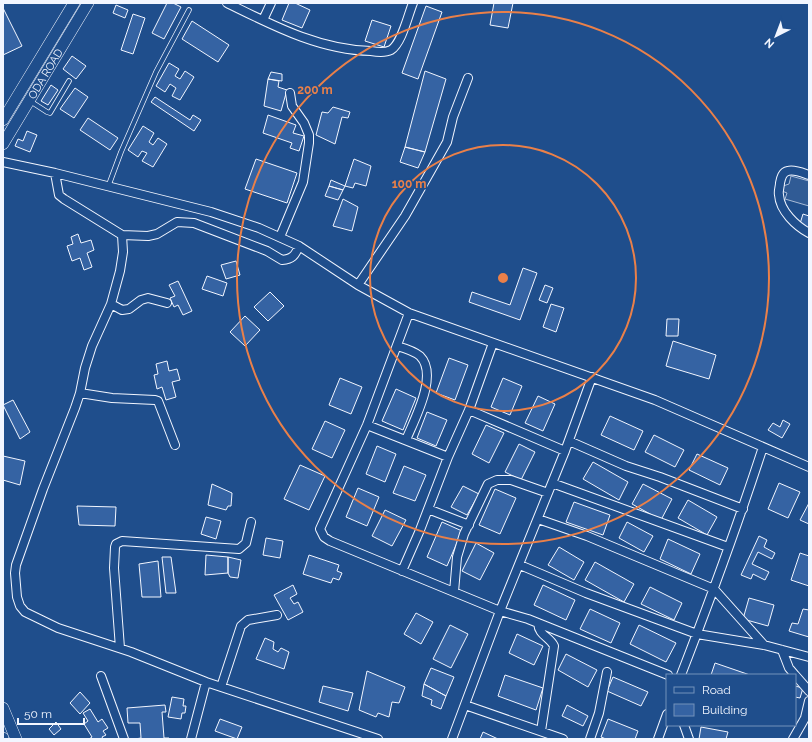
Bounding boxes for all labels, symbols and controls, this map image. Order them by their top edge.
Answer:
north arrow [756,16,796,56]
text: N [762,35,777,51]
street label: ODA ROAD [25,46,65,101]
text: 200 m [297,83,333,97]
text: 100 m [392,177,426,191]
centre of rings [496,271,510,285]
legend [666,674,796,726]
text: Road [702,683,731,697]
scale bar [18,700,84,726]
text: Building [702,703,748,717]
text: 50 m [24,707,52,721]

